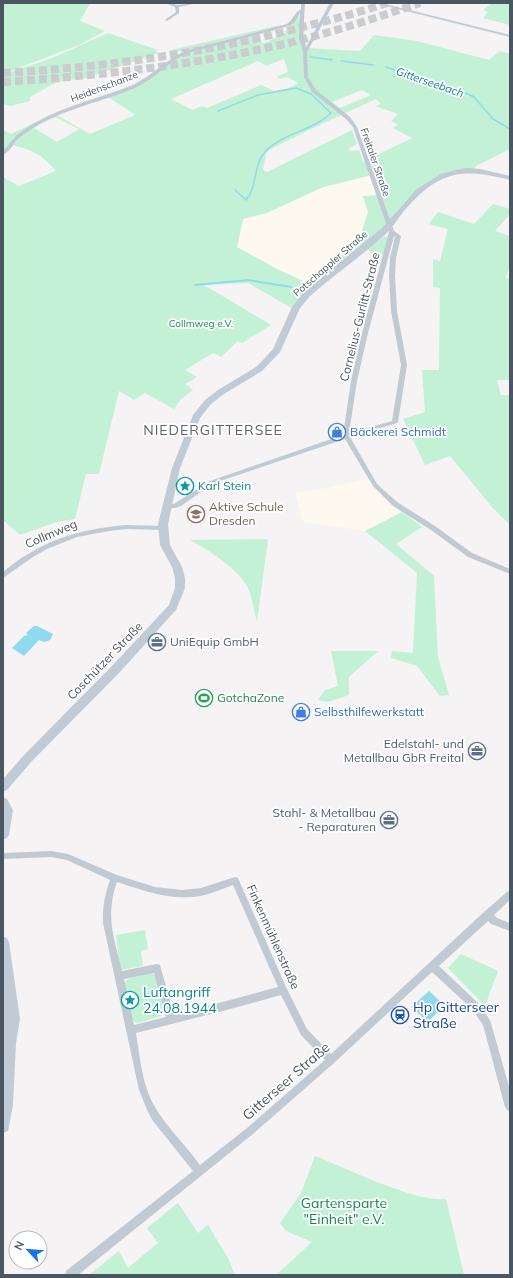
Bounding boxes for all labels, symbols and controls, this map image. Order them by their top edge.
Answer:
water label: Gitterseebach [394,64,466,100]
street label: Heidenschanze [69,68,140,105]
street label: Freitaler Straße [358,126,393,198]
street label: Potschappler Straße [290,228,370,299]
street label: Cornelius-Gurlitt-Straße [336,251,383,383]
park label: Collmweg e.V. [169,317,233,330]
district label: NIEDERGITTERSEE [143,421,283,439]
shop icon: Bäckerei Schmidt [327,422,347,442]
place label: Bäckerei Schmidt [350,424,446,439]
place icon: Karl Stein [175,476,195,496]
place label: Karl Stein [198,478,251,493]
place label: Aktive Schule Dresden [209,499,284,528]
school or university icon: Aktive Schule Dresden [186,504,206,524]
street label: Collmweg [23,516,79,551]
street label: Coschützer Straße [64,619,146,703]
office icon: UniEquip GmbH [147,632,167,652]
place label: UniEquip GmbH [170,634,259,649]
sports icon: GotchaZone [194,688,214,708]
place label: GotchaZone [217,690,284,705]
shop icon: Selbsthilfewerkstatt [291,702,311,722]
place label: Selbsthilfewerkstatt [314,704,424,719]
place label: Edelstahl- und Metallbau GbR Freital [344,736,464,765]
office icon: Edelstahl- und Metallbau GbR Freital [467,741,487,761]
place label: Stahl- & Metallbau - Reparaturen [273,805,376,834]
office icon: Stahl- & Metallbau - Reparaturen [379,810,399,830]
street label: Finkenmühlenstraße [244,882,303,991]
place label: Luftangriff 24.08.1944 [143,983,217,1017]
place icon: Luftangriff 24.08.1944 [120,990,140,1010]
place label: Hp Gitterseer Straße [413,998,500,1032]
station icon: Hp Gitterseer Straße [390,1005,410,1025]
street label: Gitterseer Straße [239,1038,333,1124]
park label: Gartensparte "Einheit" e.V. [301,1194,387,1228]
north arrow [8,1230,48,1270]
text: N [11,1239,27,1252]

